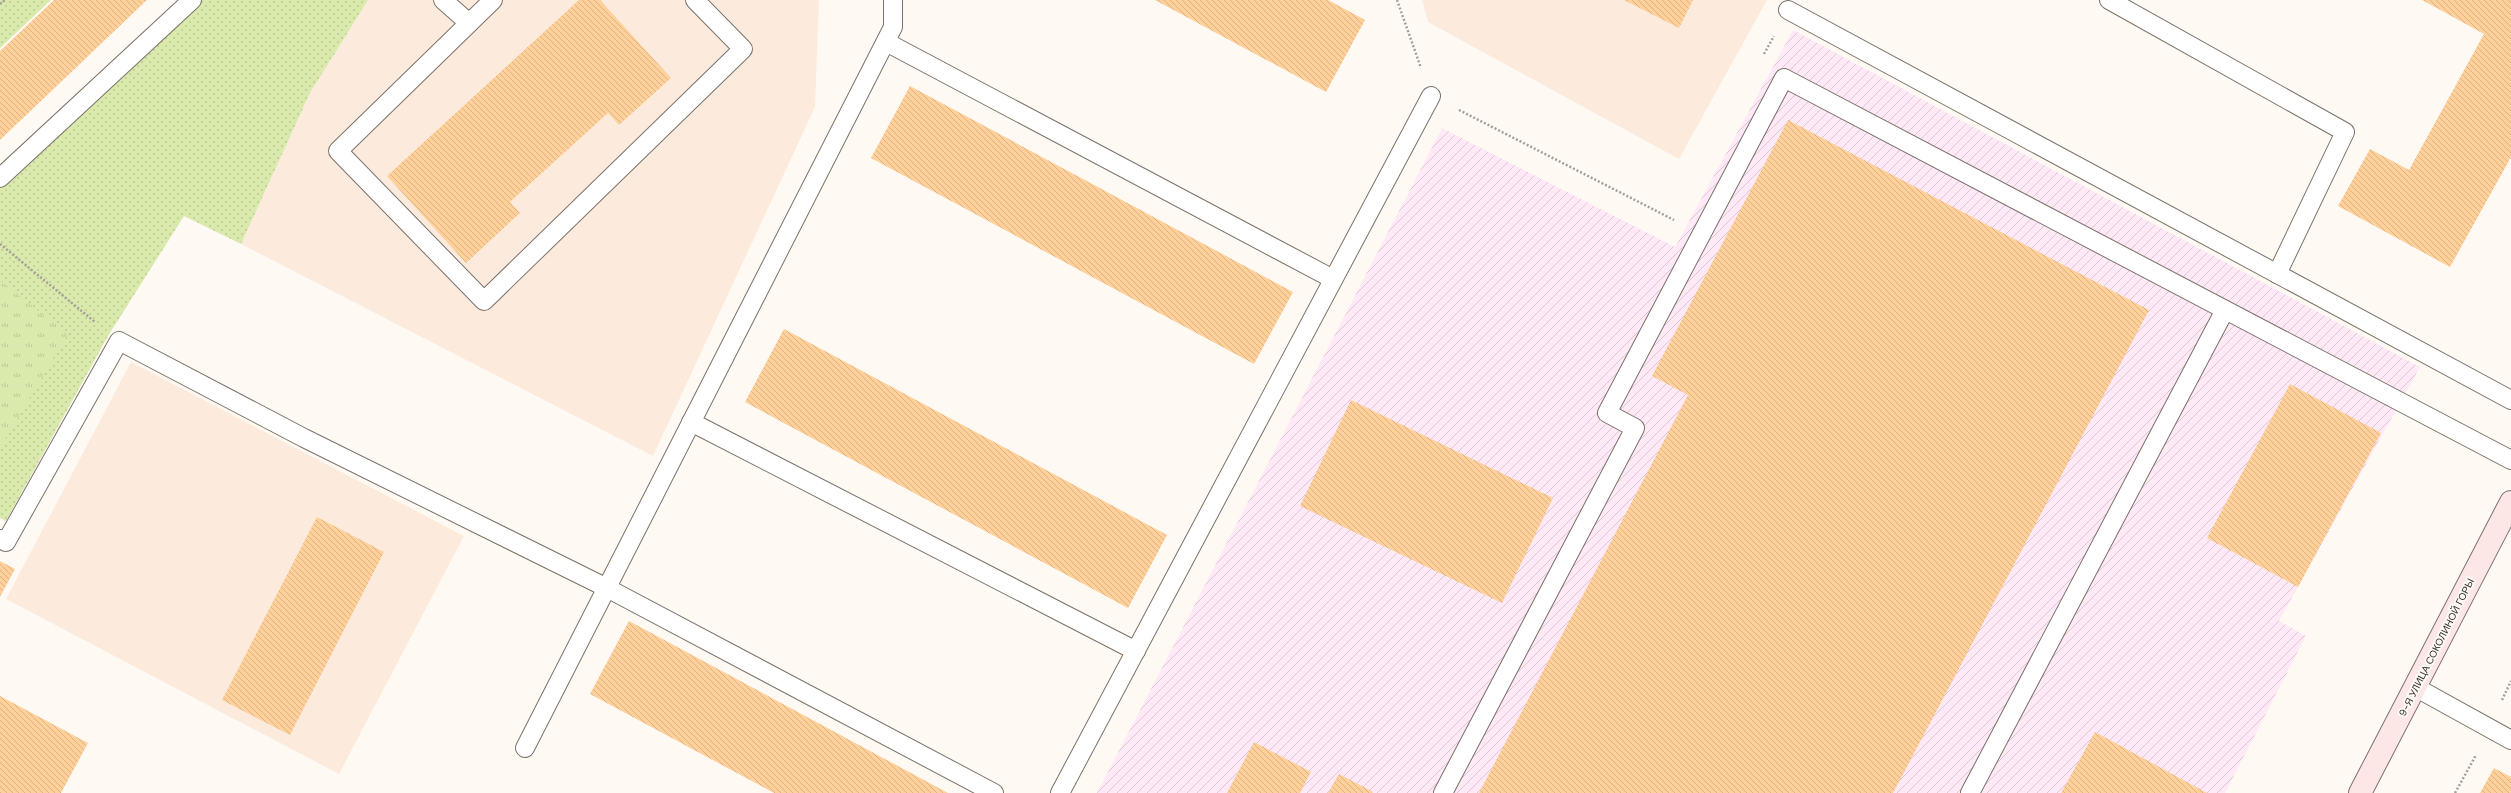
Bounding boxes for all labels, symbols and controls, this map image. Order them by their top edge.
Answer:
street label: 9-Я УЛИЦА СОКОЛИНОЙ ГОРЫ [2396,576,2477,718]

